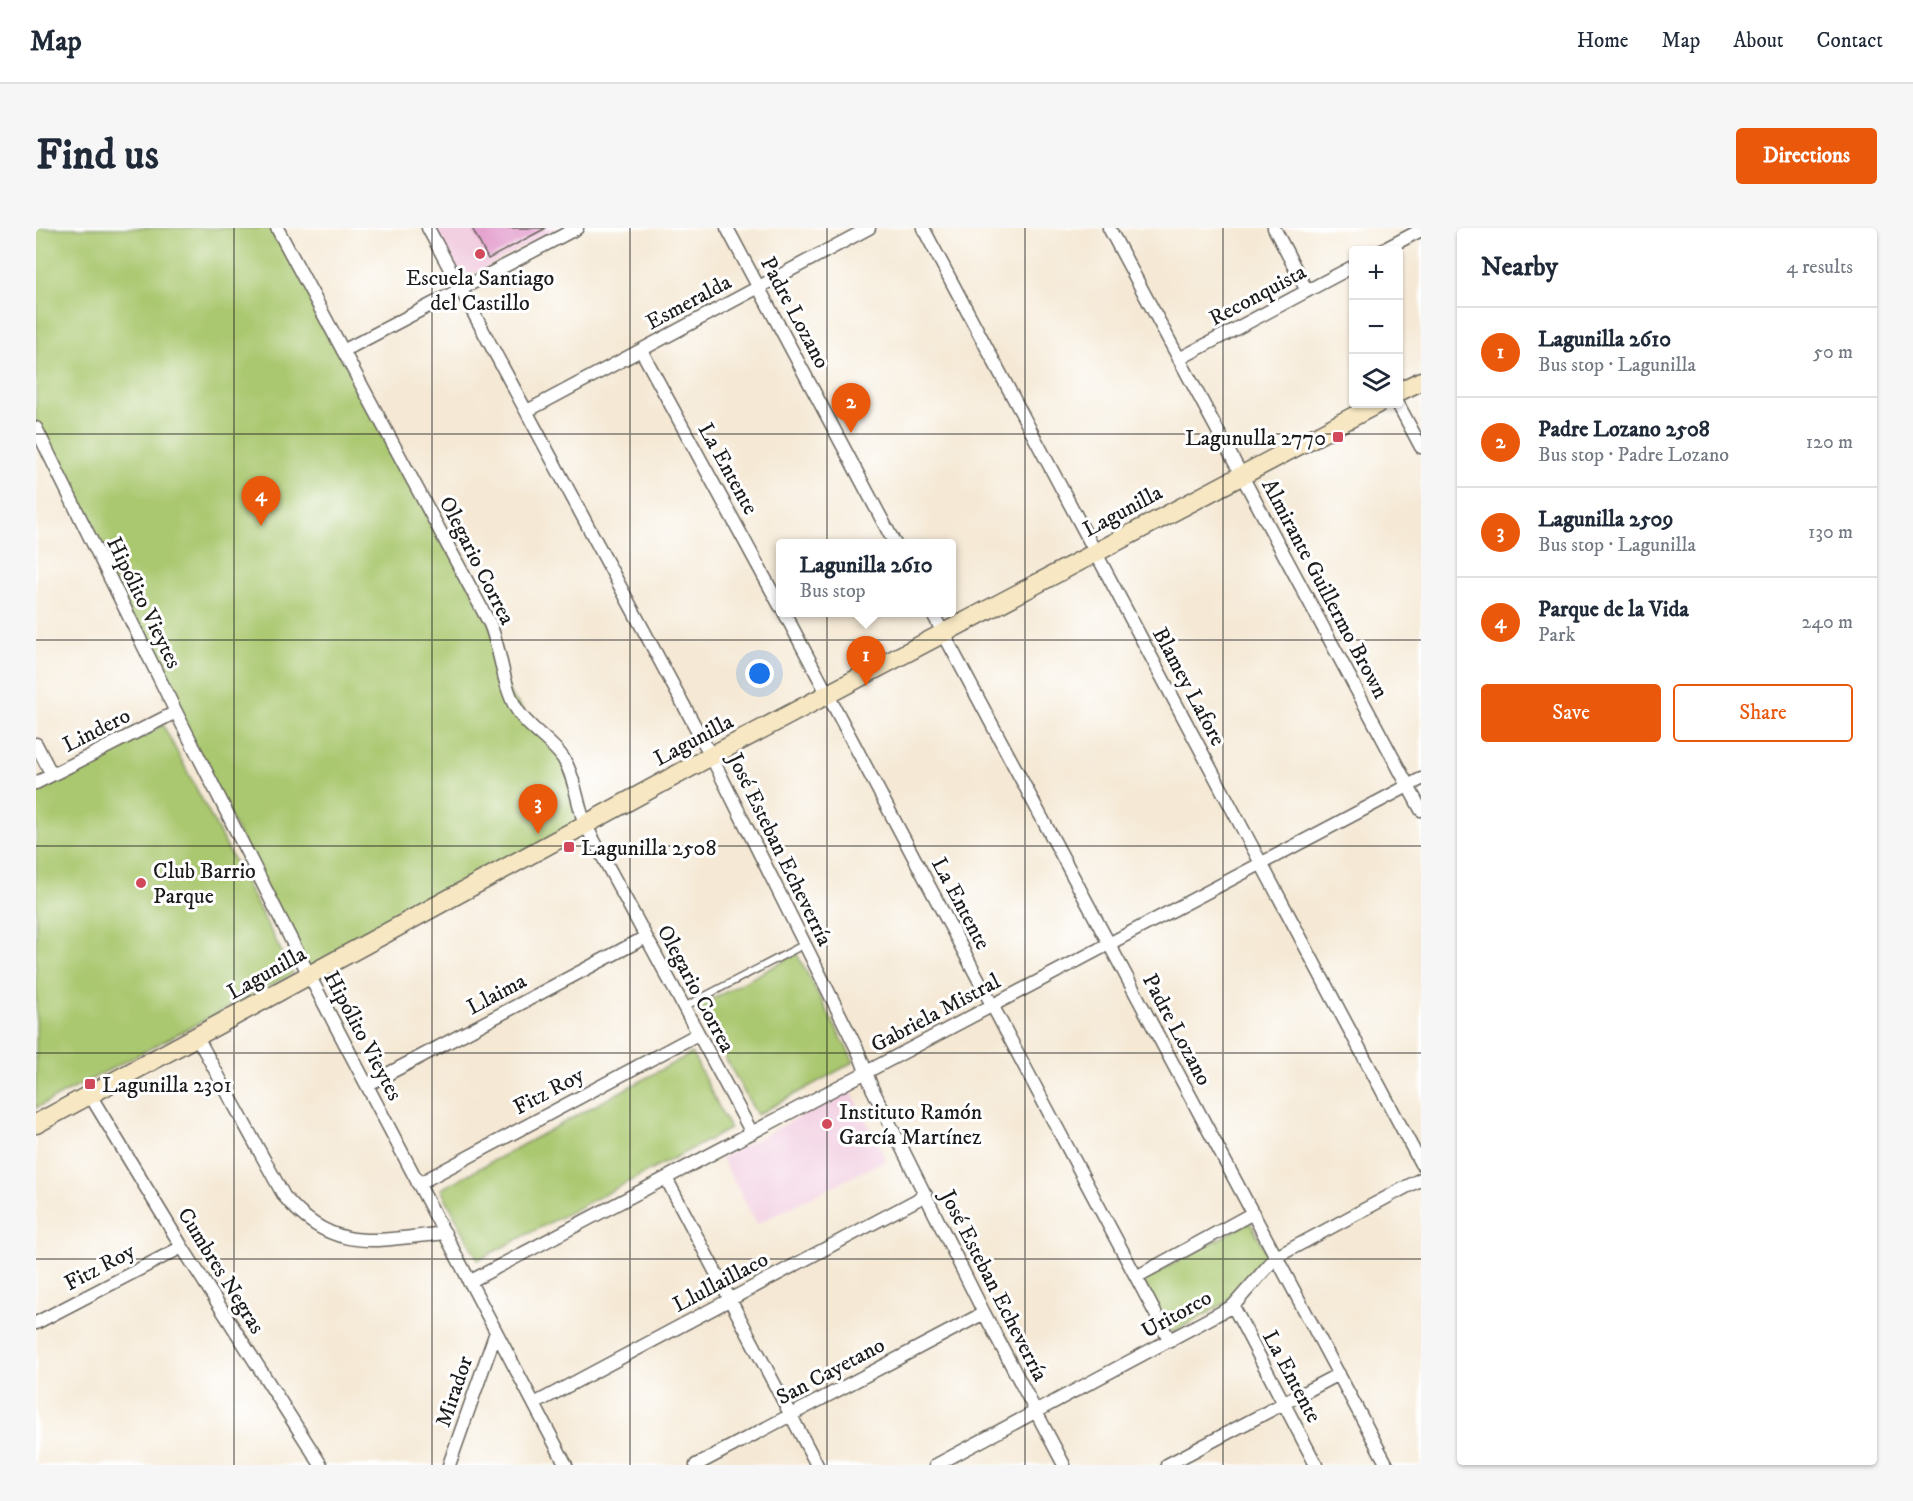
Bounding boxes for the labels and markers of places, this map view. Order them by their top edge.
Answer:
marker: Escuela Santiago del Castillo [473,247,487,261]
place label: Escuela Santiago del Castillo [406,265,554,317]
pin: 2 [832,384,870,433]
place label: Lagunulla 2770 [1185,425,1326,452]
marker: Lagunulla 2770 [1331,430,1345,444]
pin: 4 [242,476,280,526]
pin: 1 [846,636,886,686]
pin: 3 [518,784,558,834]
place label: Lagunilla 2508 [581,835,716,862]
marker: Lagunilla 2508 [562,840,576,854]
place label: Club Barrio Parque [153,858,256,910]
marker: Club Barrio Parque [134,876,148,890]
place label: Lagunilla 2301 [102,1072,232,1099]
marker: Lagunilla 2301 [83,1077,97,1091]
place label: Instituto Ramón García Martínez [839,1099,983,1151]
marker: Instituto Ramón García Martínez [820,1117,834,1131]

